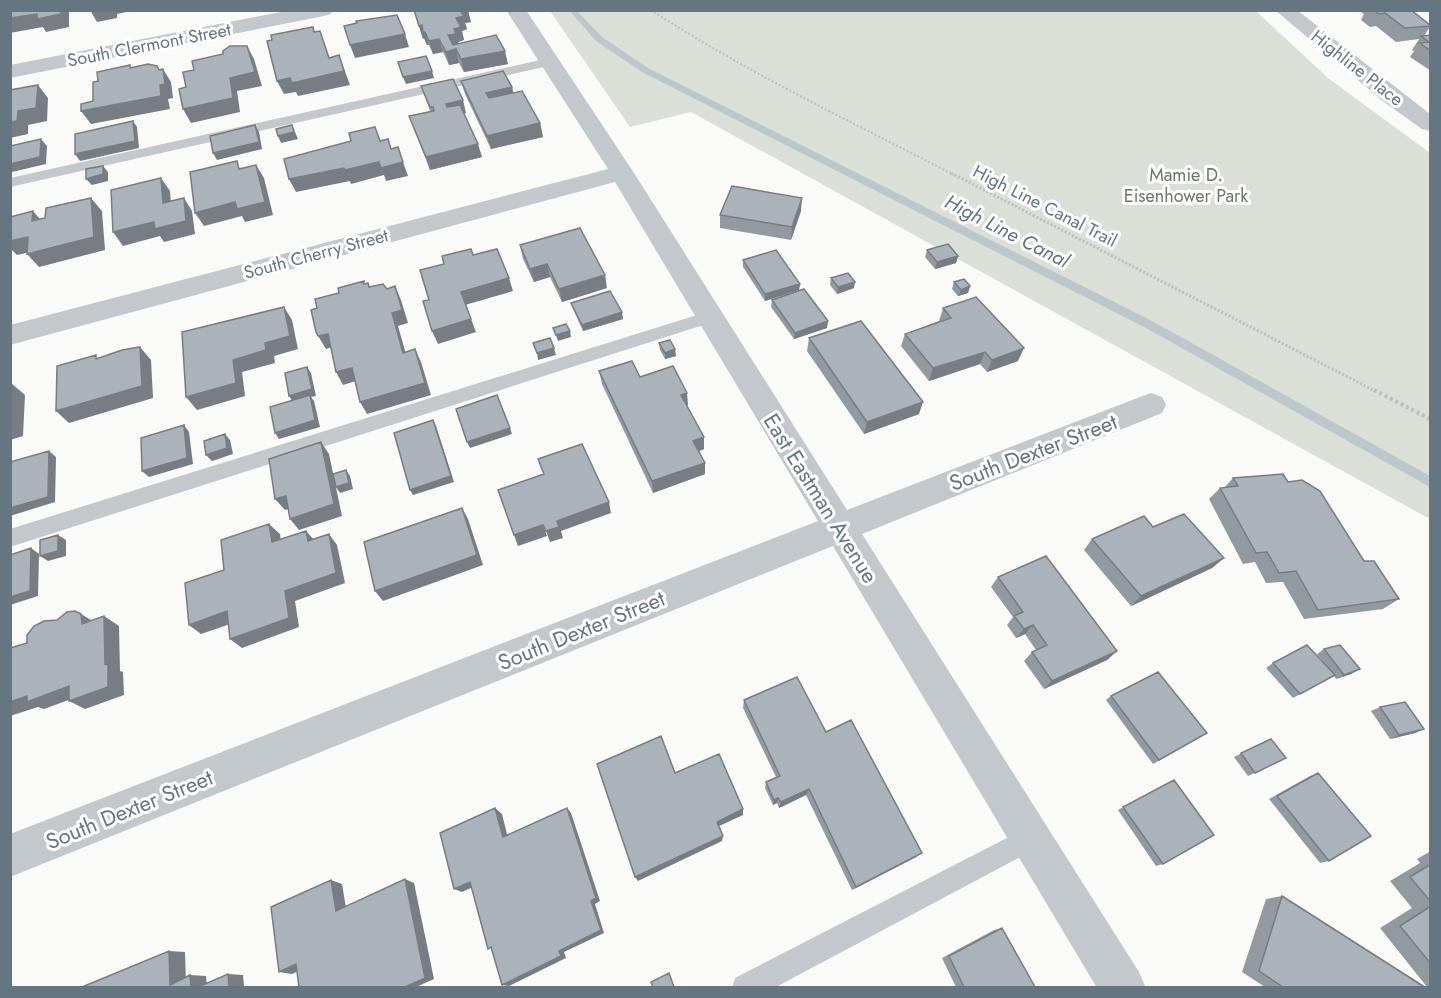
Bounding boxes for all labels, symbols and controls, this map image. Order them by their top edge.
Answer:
street label: South Clermont Street [65,16,234,74]
street label: Highline Place [1305,24,1409,112]
street label: High Line Canal Trail [969,160,1121,252]
park label: Mamie D. Eisenhower Park [1124,162,1248,209]
water label: High Line Canal [941,189,1073,273]
street label: South Cherry Street [241,222,392,286]
street label: South Dexter Street [944,405,1122,499]
street label: East Eastman Avenue [756,407,886,589]
street label: South Dexter Street [493,582,670,678]
street label: South Dexter Street [41,761,218,857]

